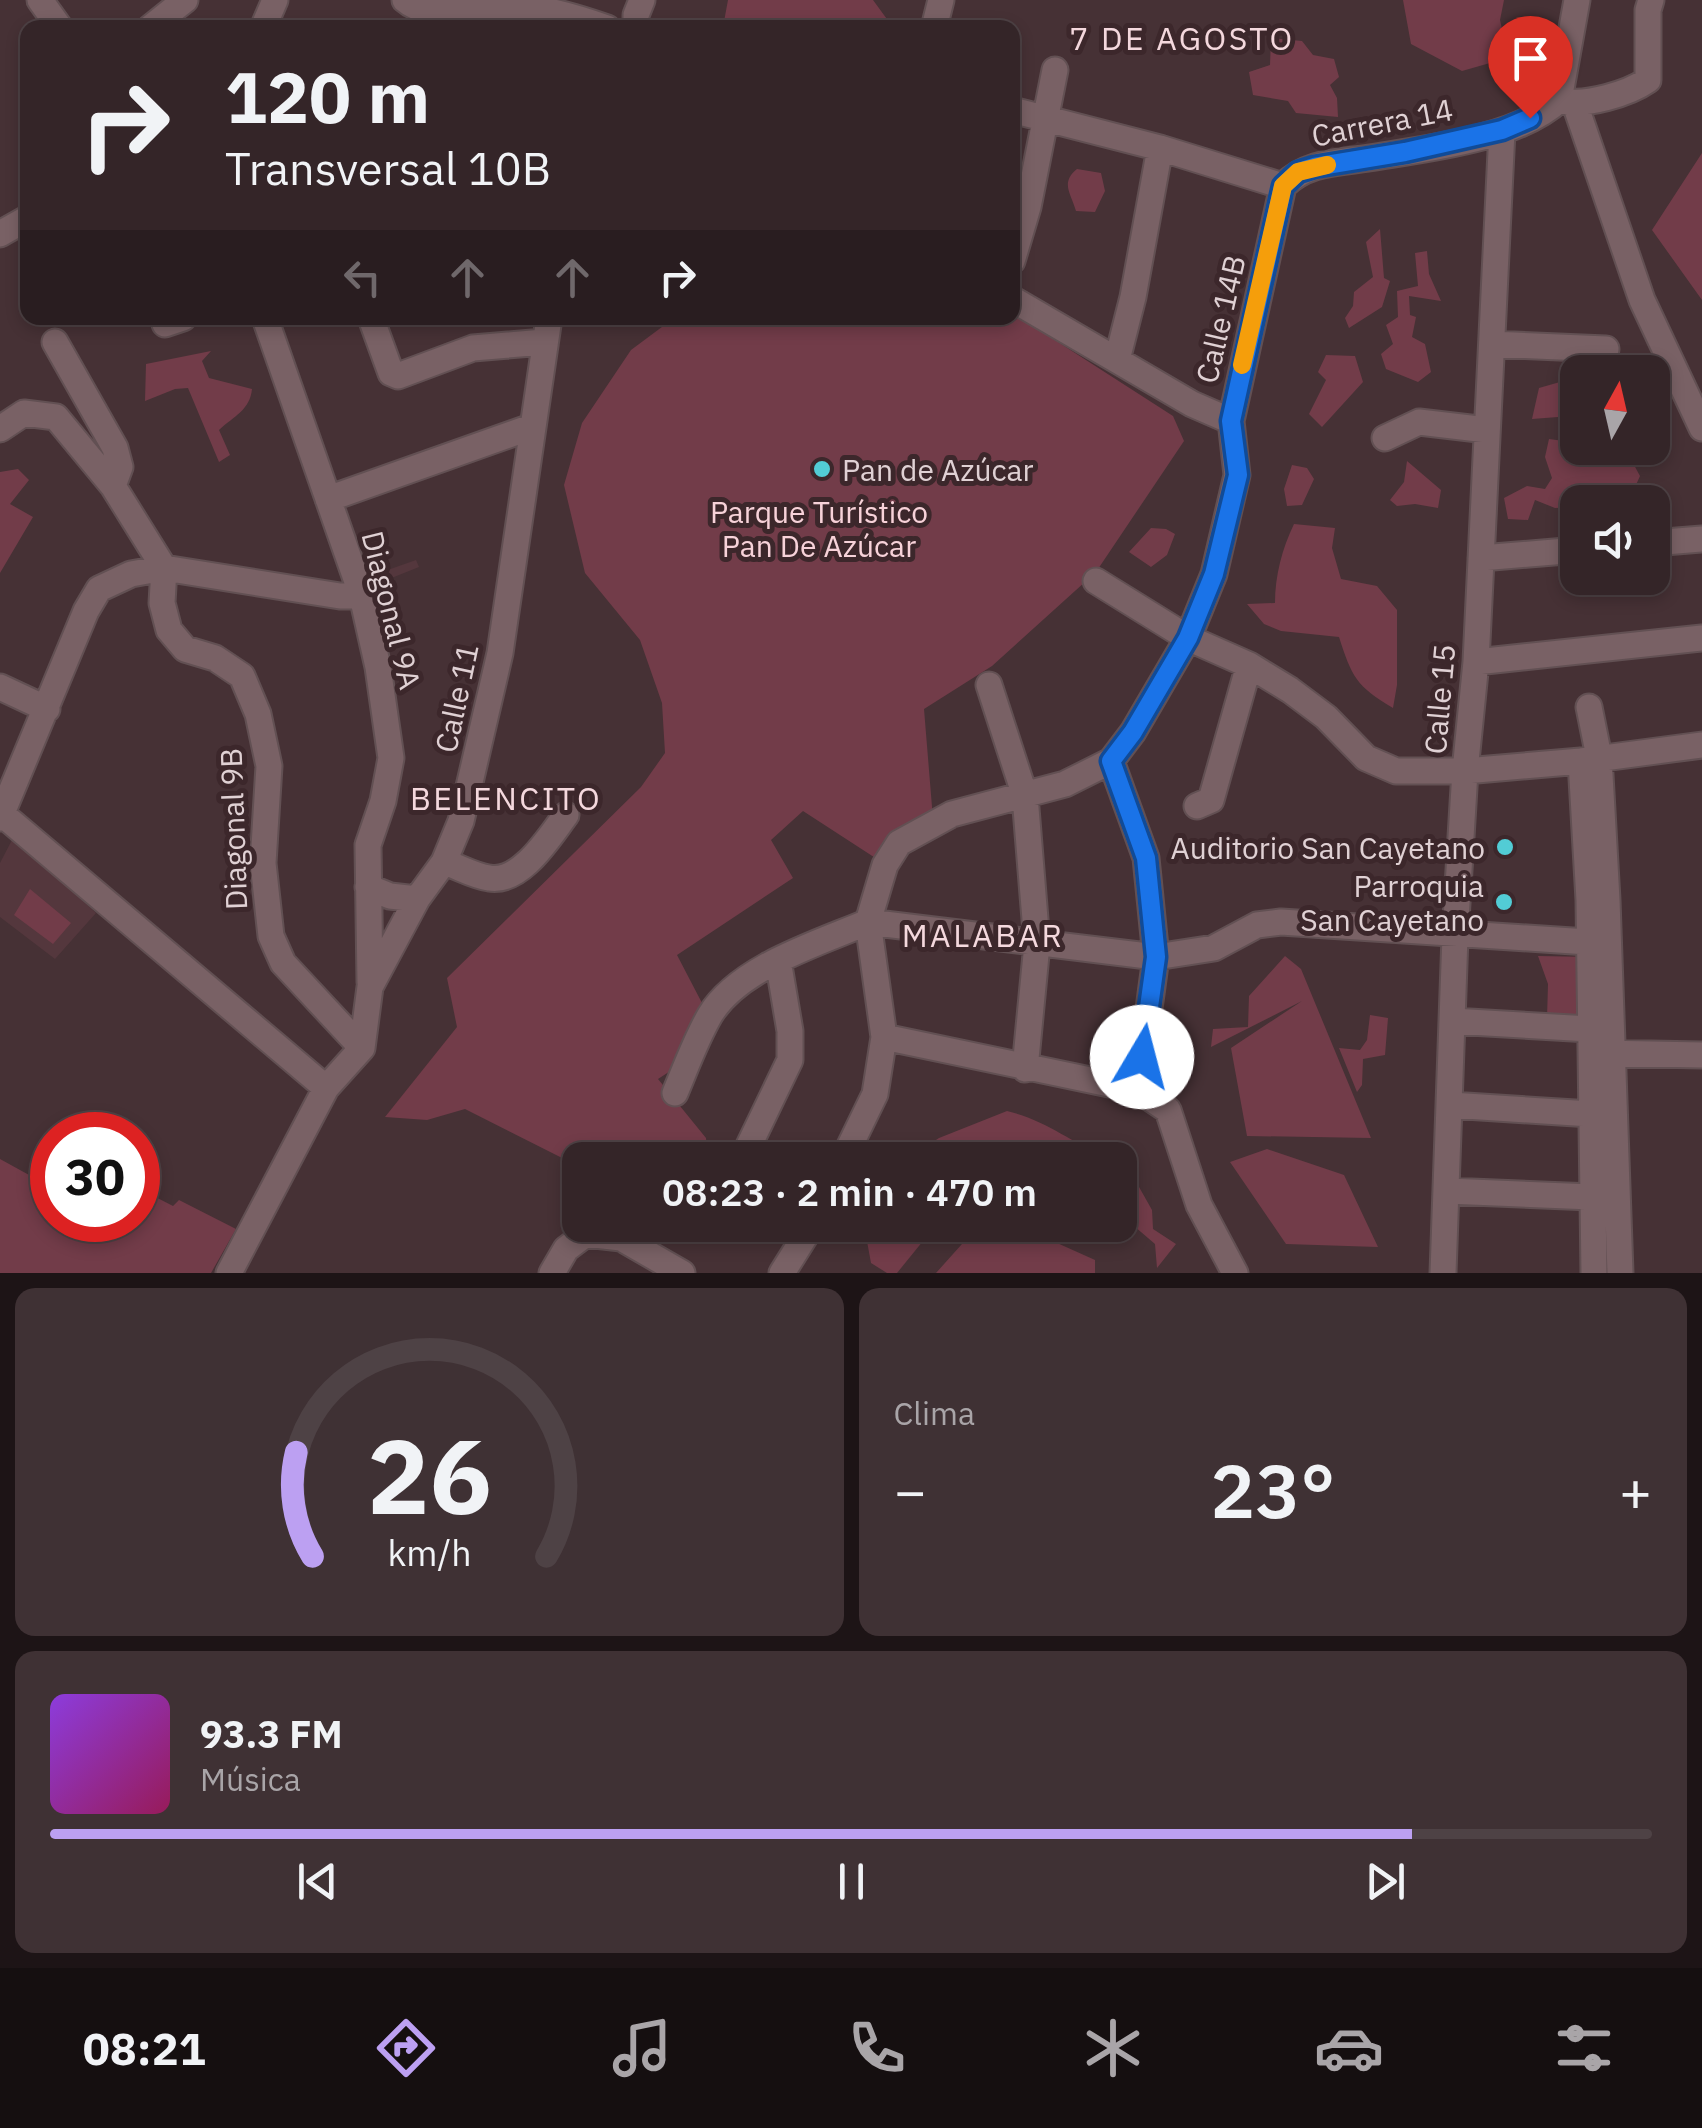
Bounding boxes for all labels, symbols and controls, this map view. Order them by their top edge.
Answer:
pin [1488,16,1573,119]
district label: 7 DE AGOSTO [1069,17,1295,59]
icon: arrive [1503,31,1558,86]
text: 120 m [225,51,430,142]
icon: right [60,60,190,190]
street label: Carrera 14 [1308,89,1456,155]
text: Transversal 10B [225,139,551,197]
icon: left [335,250,390,305]
icon: ahead [440,250,495,305]
icon: ahead [545,250,600,305]
icon: right [650,250,705,305]
street label: Calle 14B [1186,251,1254,387]
north arrow [1560,355,1670,465]
map controls [1560,355,1670,595]
place label: Pan de Azúcar [842,450,1034,489]
marker: Pan de Azúcar [811,458,833,480]
button: sound [1560,485,1670,595]
park label: Parque Turístico Pan De Azúcar [710,492,928,565]
street label: Diagonal 9A [354,527,430,693]
street label: Calle 11 [425,640,487,756]
street label: Calle 15 [1415,642,1463,756]
street label: Diagonal 9B [211,747,255,911]
district label: BELENCITO [410,777,602,819]
place label: Auditorio San Cayetano [1170,828,1485,867]
marker: Auditorio San Cayetano [1494,836,1516,858]
place label: Parroquia San Cayetano [1300,866,1484,939]
marker: Parroquia San Cayetano [1493,891,1515,913]
district label: MALABAR [902,914,1064,956]
position arrow [1090,1005,1194,1109]
speed limit sign: 30 [30,1112,160,1242]
text: 08:23 · 2 min · 470 m [662,1167,1037,1216]
text: Clima [894,1392,975,1434]
text: 26 [367,1407,492,1543]
text: 23° [1210,1441,1335,1539]
text: − [894,1455,927,1526]
text: + [1619,1455,1652,1526]
text: km/h [387,1529,471,1576]
text: 93.3 FM [200,1709,343,1758]
text: Música [200,1758,301,1800]
icon: previous [290,1854,345,1909]
icon: pause [824,1854,879,1909]
icon: next [1358,1854,1413,1909]
icon: directions [371,2013,441,2083]
icon: music [607,2013,677,2083]
icon: phone [842,2013,912,2083]
icon: climate [1078,2013,1148,2083]
icon: car [1314,2013,1384,2083]
icon: filters [1549,2013,1619,2083]
text: 08:21 [83,2019,206,2077]

